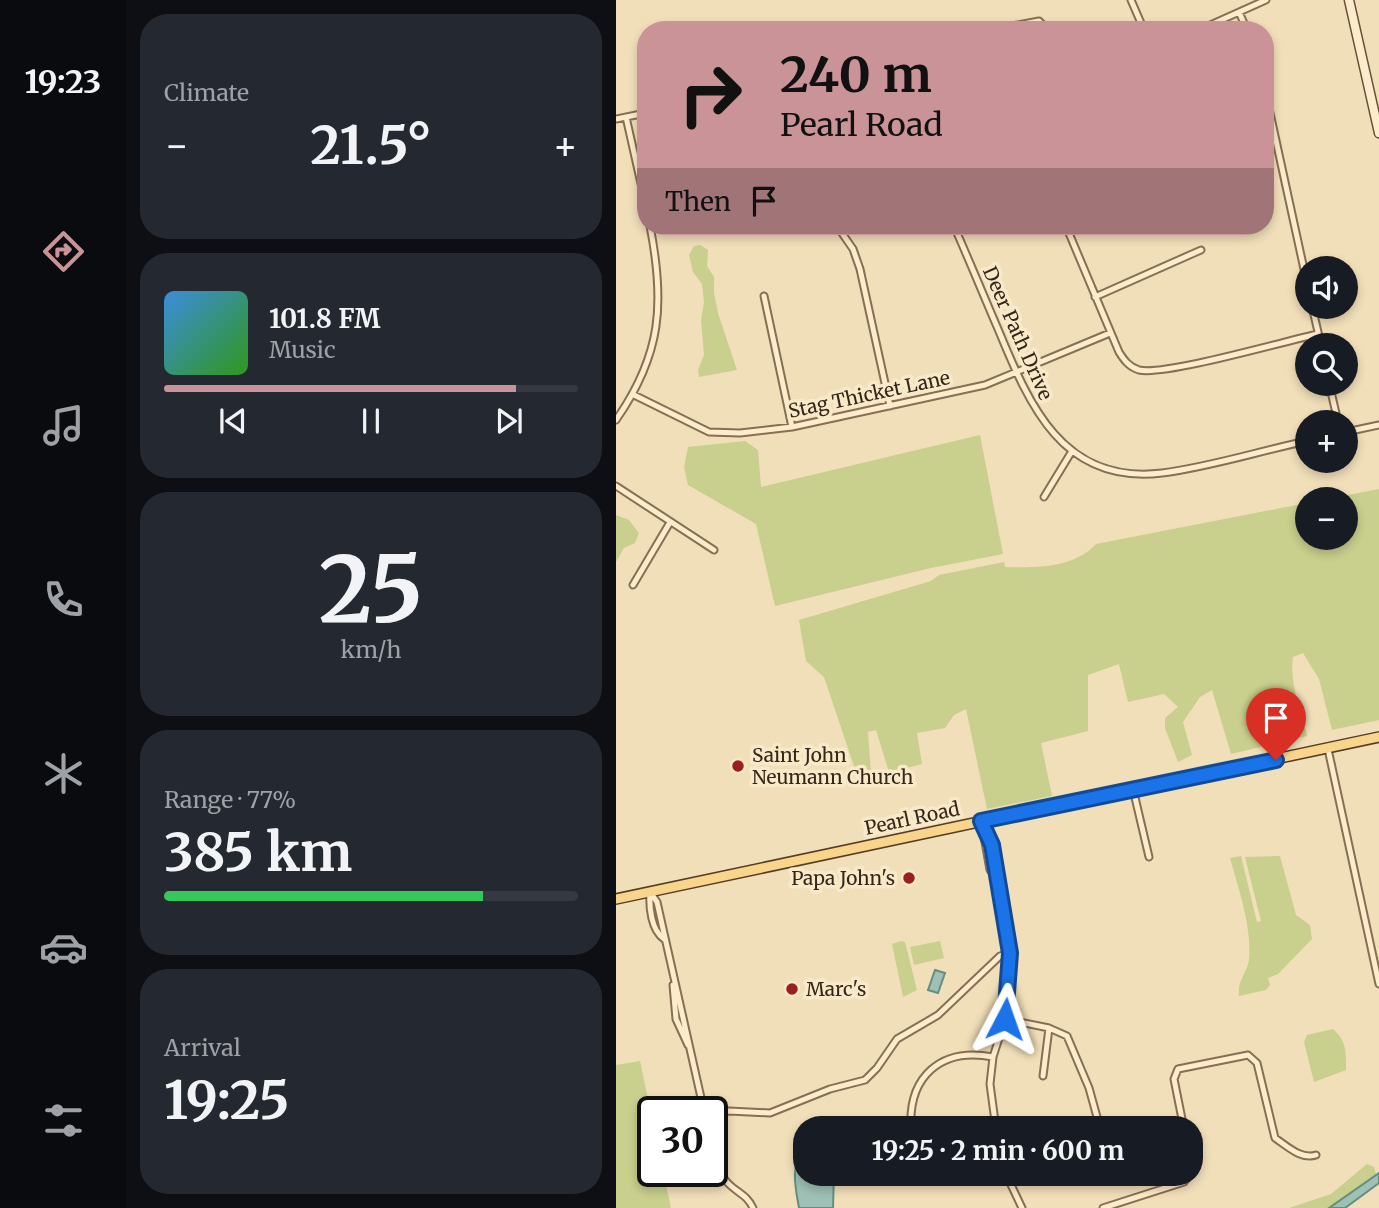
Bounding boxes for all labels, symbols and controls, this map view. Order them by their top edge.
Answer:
text: 240 m [780,44,932,105]
icon: right [665,49,756,140]
text: 19:23 [25,62,101,102]
text: Climate [164,78,249,107]
text: Pearl Road [780,105,943,145]
text: 21.5° [310,113,432,178]
text: − [164,122,189,169]
text: + [553,122,578,169]
icon: arrive [745,182,783,220]
text: Then [665,185,731,218]
icon: directions [39,227,88,276]
map controls [1295,256,1358,550]
button: sound [1295,256,1358,319]
street label: Deer Path Drive [978,263,1058,404]
text: 101.8 FM [269,302,380,335]
button: search [1295,333,1358,396]
text: Music [269,335,336,364]
street label: Stag Thicket Lane [786,365,952,423]
icon: music [39,401,88,450]
icon: previous [214,402,252,440]
icon: pause [352,402,390,440]
icon: next [490,402,528,440]
button: + [1295,410,1358,473]
button: − [1295,487,1358,550]
text: 25 [319,532,423,647]
icon: phone [39,575,88,624]
text: km/h [341,635,401,664]
pin [1246,688,1306,760]
icon: arrive [1257,699,1295,737]
place label: Saint John Neumann Church [752,743,914,789]
icon: climate [39,749,88,798]
marker: Saint John Neumann Church [730,758,746,774]
text: Range · 77% [164,785,296,814]
street label: Pearl Road [862,796,962,840]
text: 385 km [164,820,352,885]
place label: Papa John's [791,866,895,890]
marker: Papa John's [901,870,917,886]
icon: car [39,923,88,972]
place label: Marc's [806,977,866,1001]
marker: Marc's [784,981,800,997]
position arrow [968,982,1042,1056]
text: Arrival [164,1033,241,1062]
text: 19:25 [164,1068,290,1133]
icon: filters [39,1096,88,1145]
speed limit sign: 30 [637,1096,728,1187]
text: 19:25 · 2 min · 600 m [872,1134,1124,1167]

